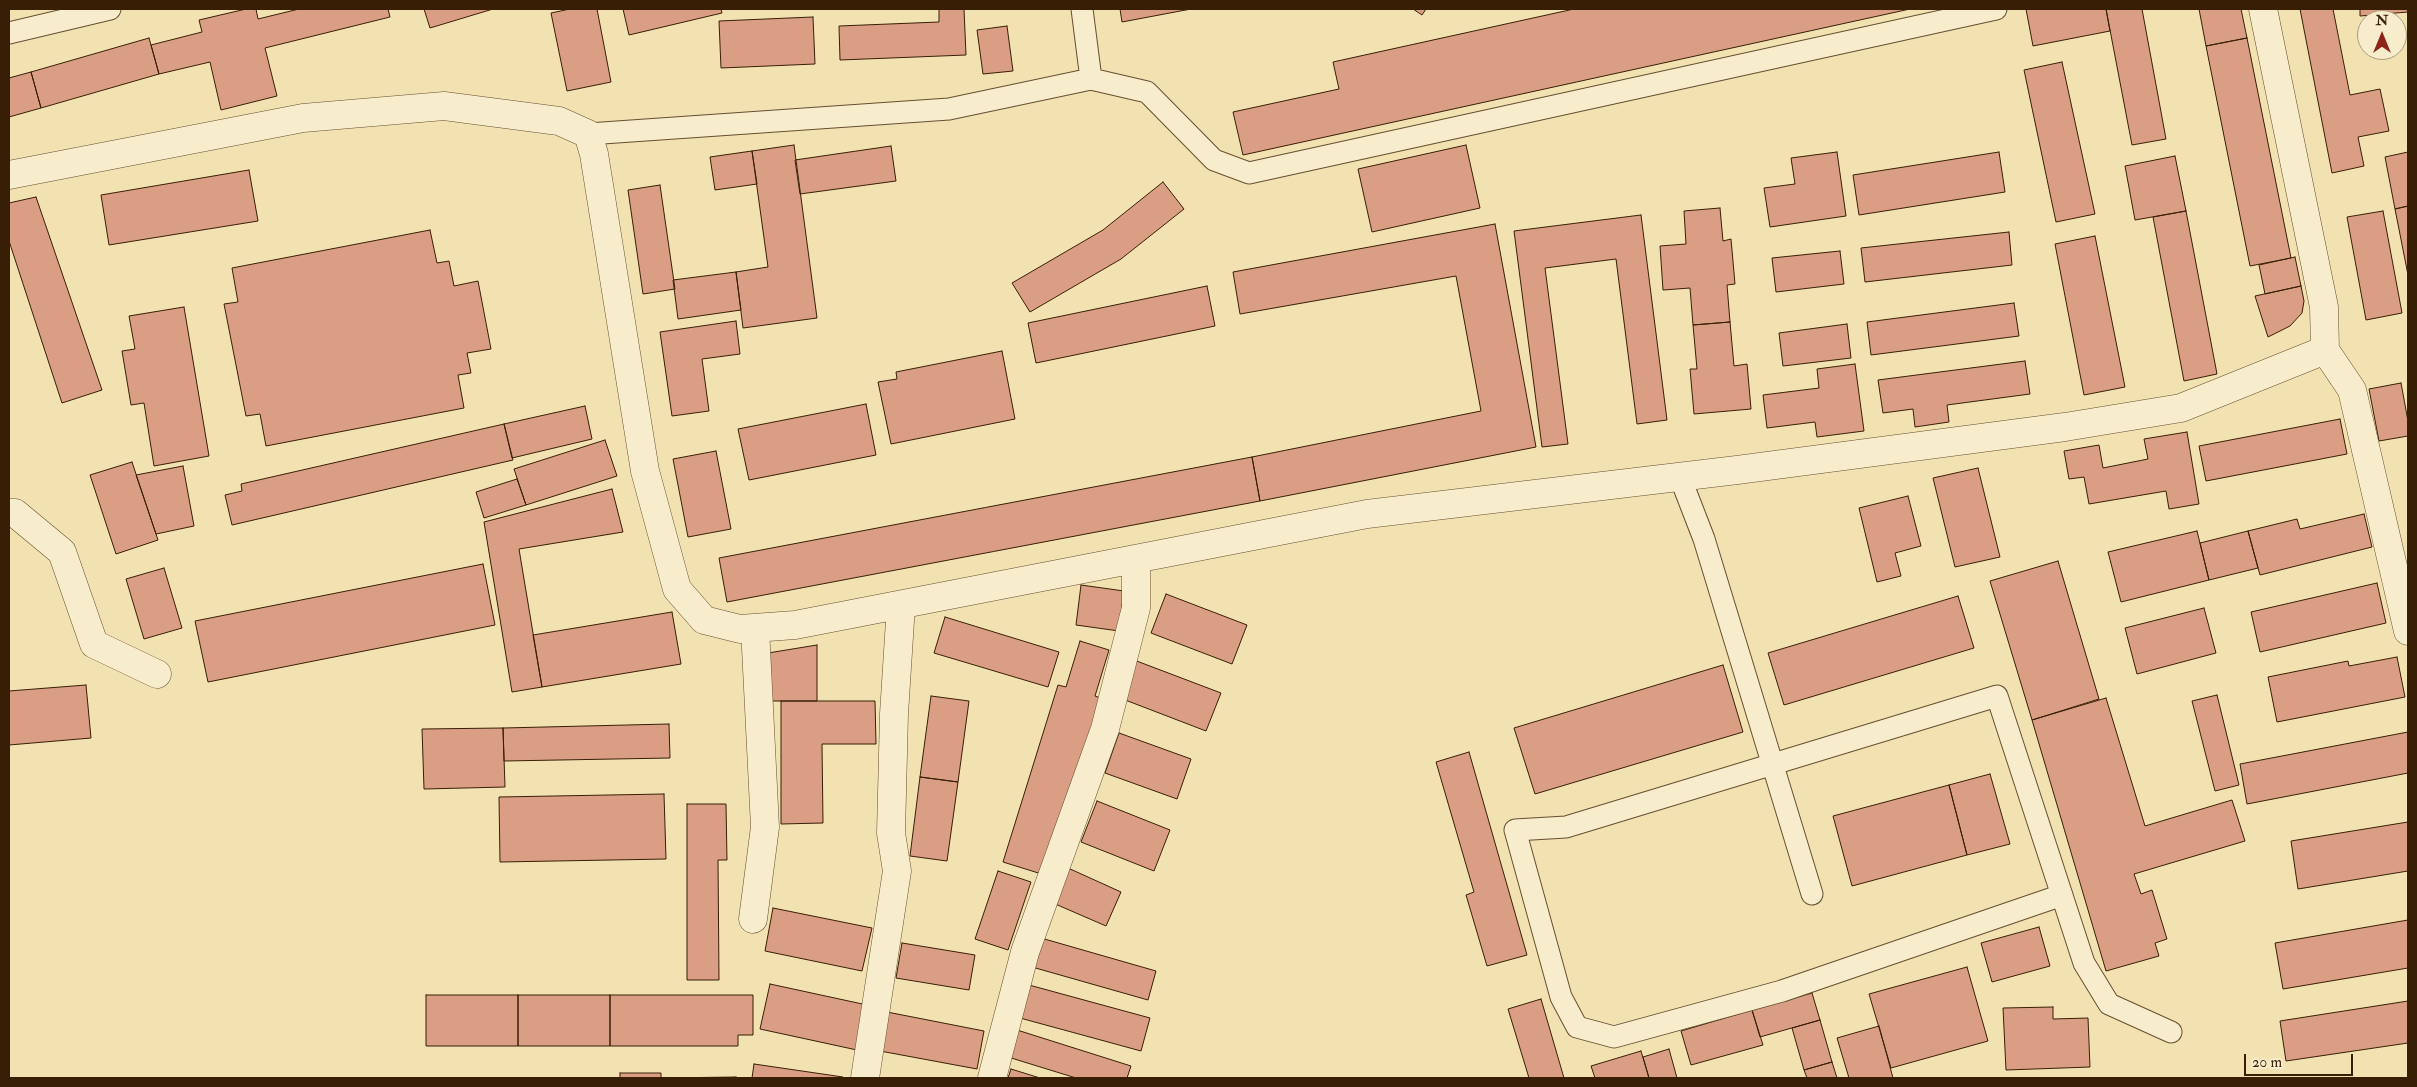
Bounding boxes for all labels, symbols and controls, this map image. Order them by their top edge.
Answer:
north arrow [2357,10,2407,60]
text: N [2376,12,2388,29]
scale bar [2247,1044,2356,1076]
text: 20 m [2252,1053,2282,1072]

